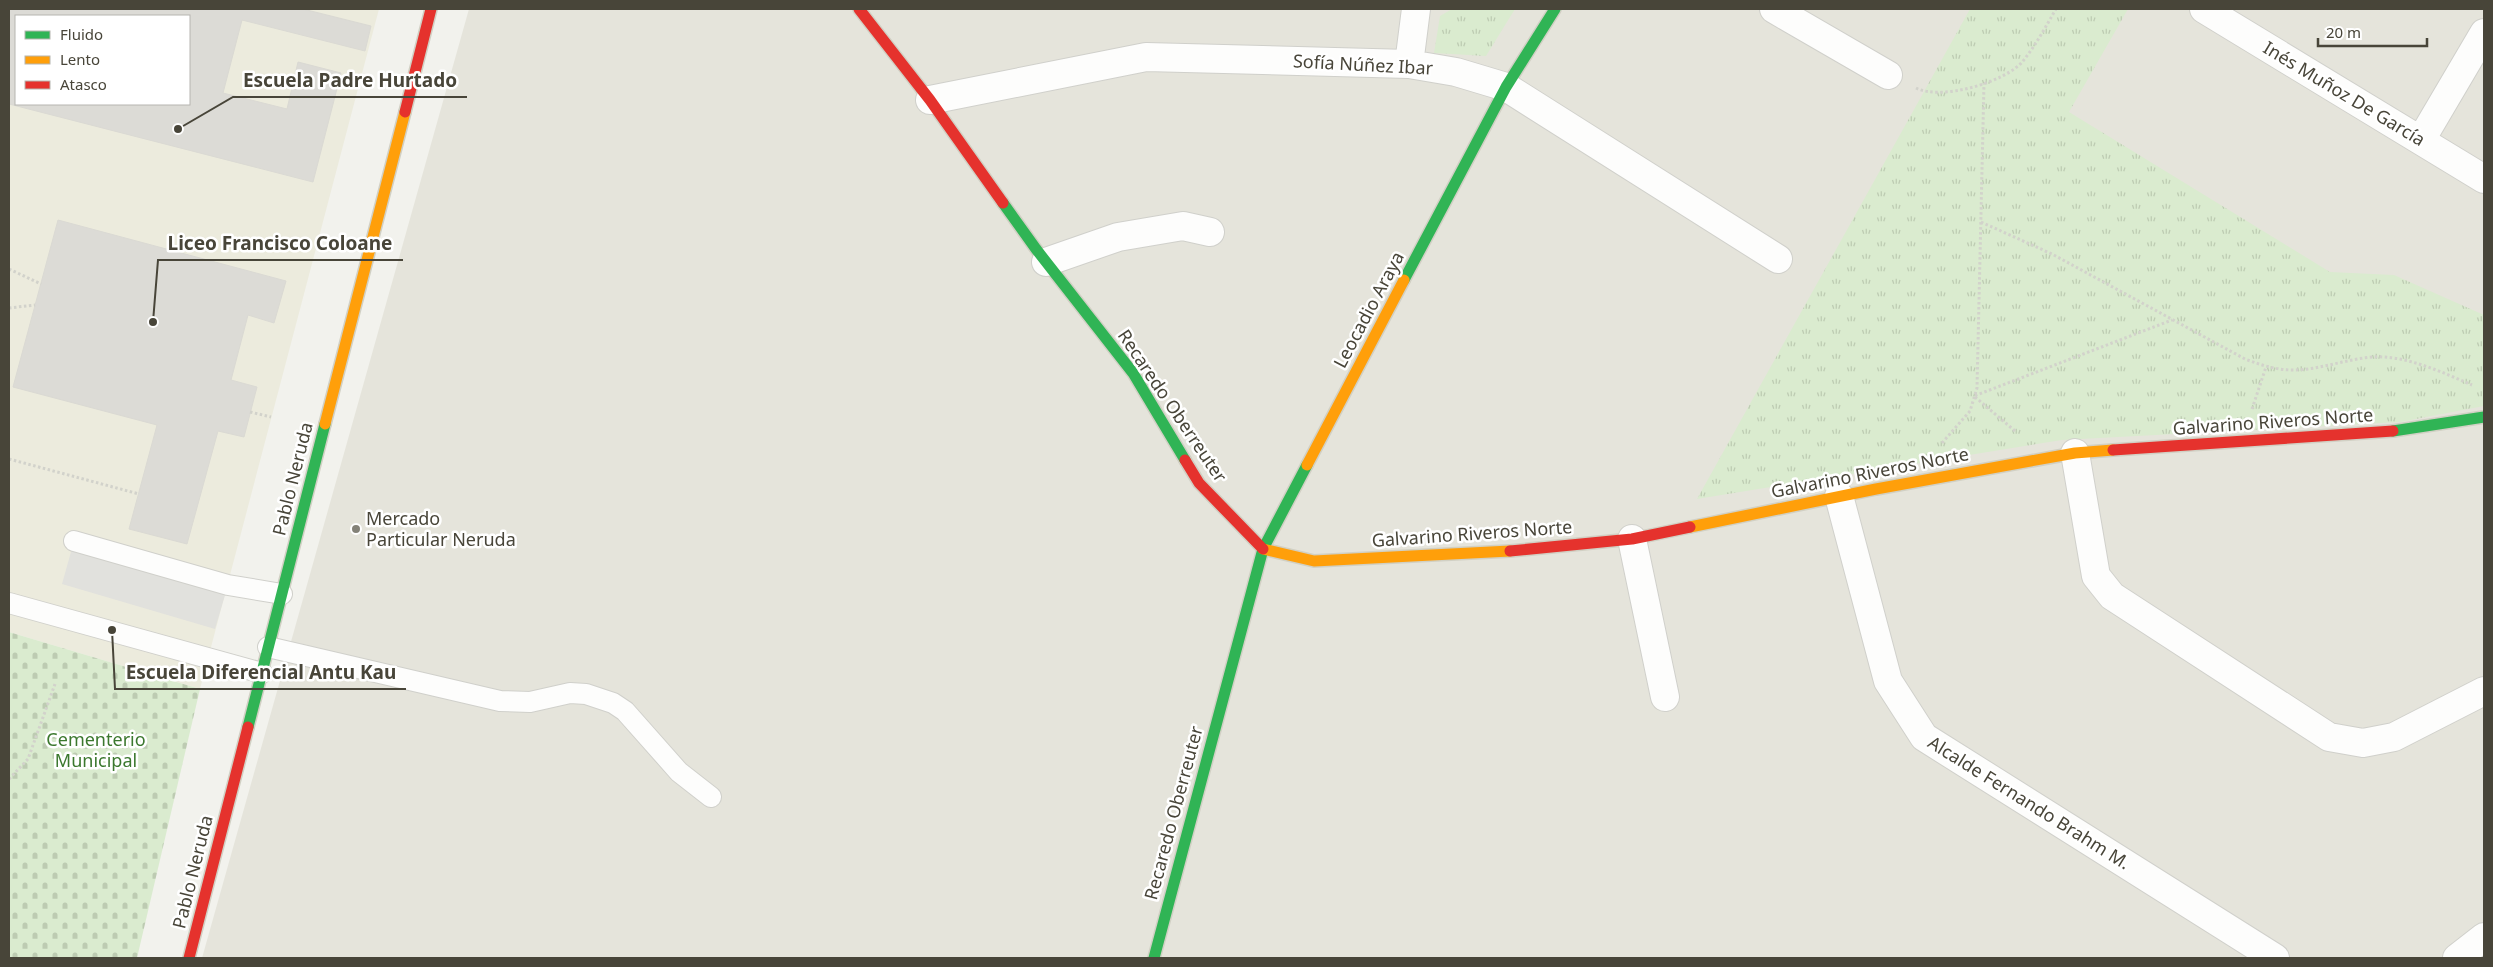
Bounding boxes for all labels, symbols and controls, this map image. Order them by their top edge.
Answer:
legend [15,15,190,105]
scale bar [2318,15,2427,47]
text: 20 m [2326,22,2361,42]
text: Fluido [60,24,103,44]
street label: Inés Muñoz De García [2259,35,2430,151]
street label: Sofía Núñez Ibar [1292,48,1434,80]
text: Lento [60,49,100,69]
callout: Escuela Padre Hurtado [233,63,467,97]
text: Escuela Padre Hurtado [243,67,457,93]
text: Atasco [60,74,107,94]
callout: Liceo Francisco Coloane [158,226,403,260]
text: Liceo Francisco Coloane [168,230,392,256]
street label: Leocadio Araya [1327,247,1409,372]
street label: Recaredo Oberreuter [1113,324,1233,487]
street label: Galvarino Riveros Norte [2172,402,2374,440]
street label: Pablo Neruda [266,420,318,538]
street label: Galvarino Riveros Norte [1769,441,1971,503]
place label: Mercado Particular Neruda [366,506,516,551]
street label: Galvarino Riveros Norte [1371,514,1573,552]
marker: Mercado Particular Neruda [350,523,362,535]
callout: Escuela Diferencial Antu Kau [115,655,406,689]
text: Escuela Diferencial Antu Kau [126,659,396,685]
street label: Recaredo Oberreuter [1138,723,1208,902]
park label: Cementerio Municipal [46,727,146,772]
street label: Alcalde Fernando Brahm M. [1924,730,2135,874]
street label: Pablo Neruda [166,813,218,931]

